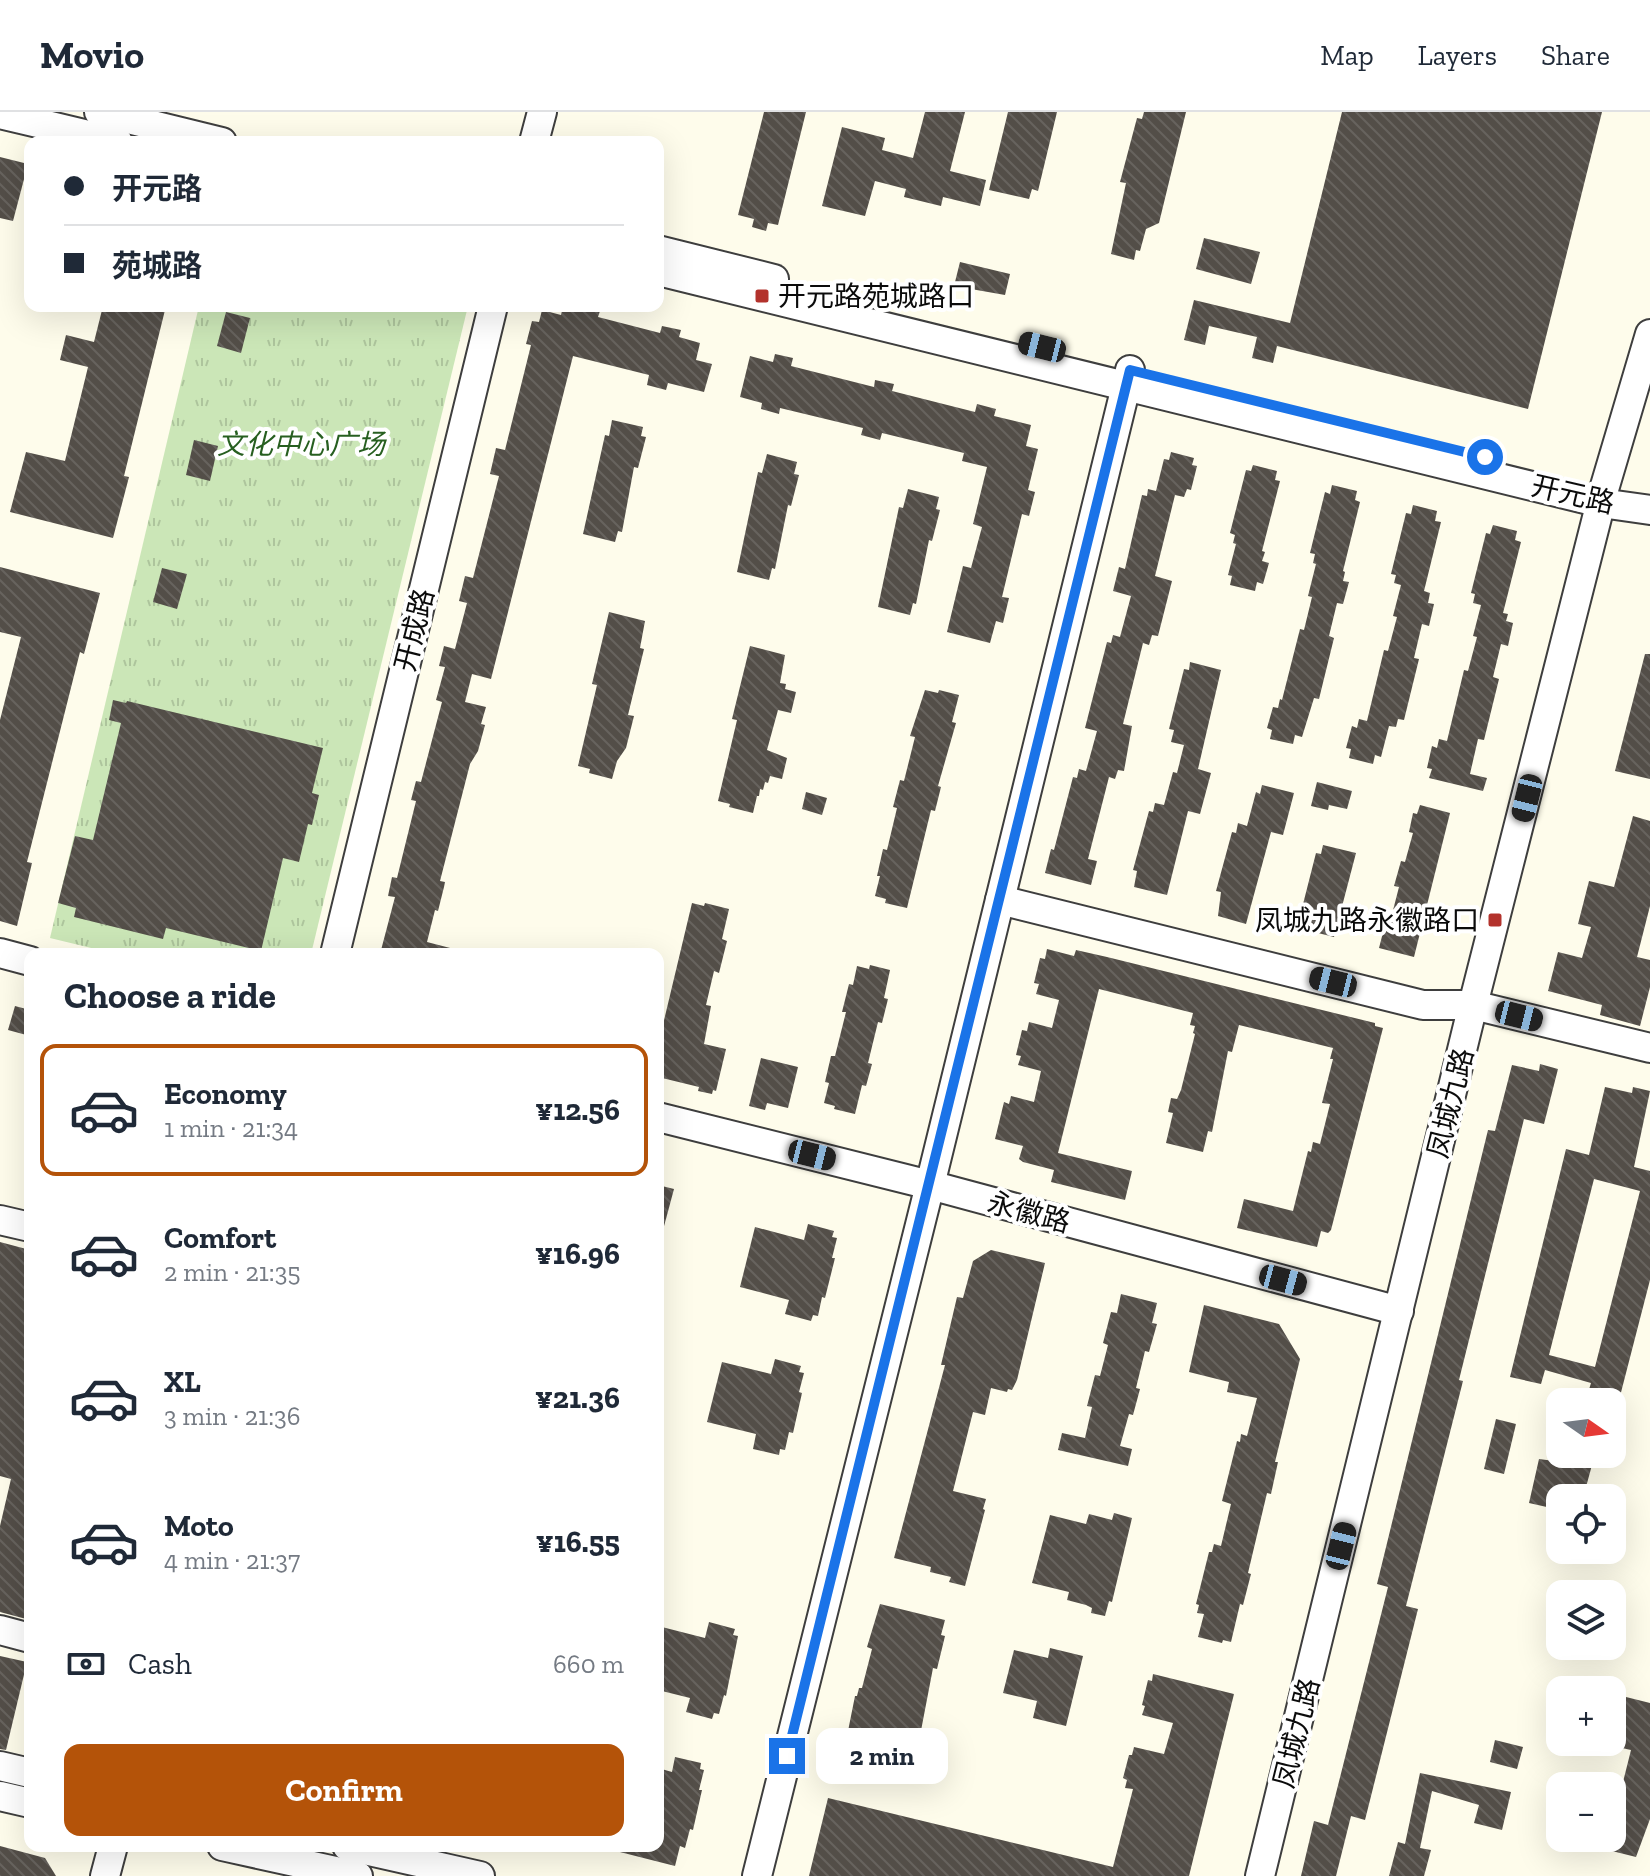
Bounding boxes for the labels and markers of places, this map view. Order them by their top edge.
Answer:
place label: 开元路苑城路口 [778,280,974,313]
marker: 开元路苑城路口 [753,287,771,305]
place label: 凤城九路永徽路口 [1255,904,1479,937]
marker: 凤城九路永徽路口 [1486,911,1504,929]

